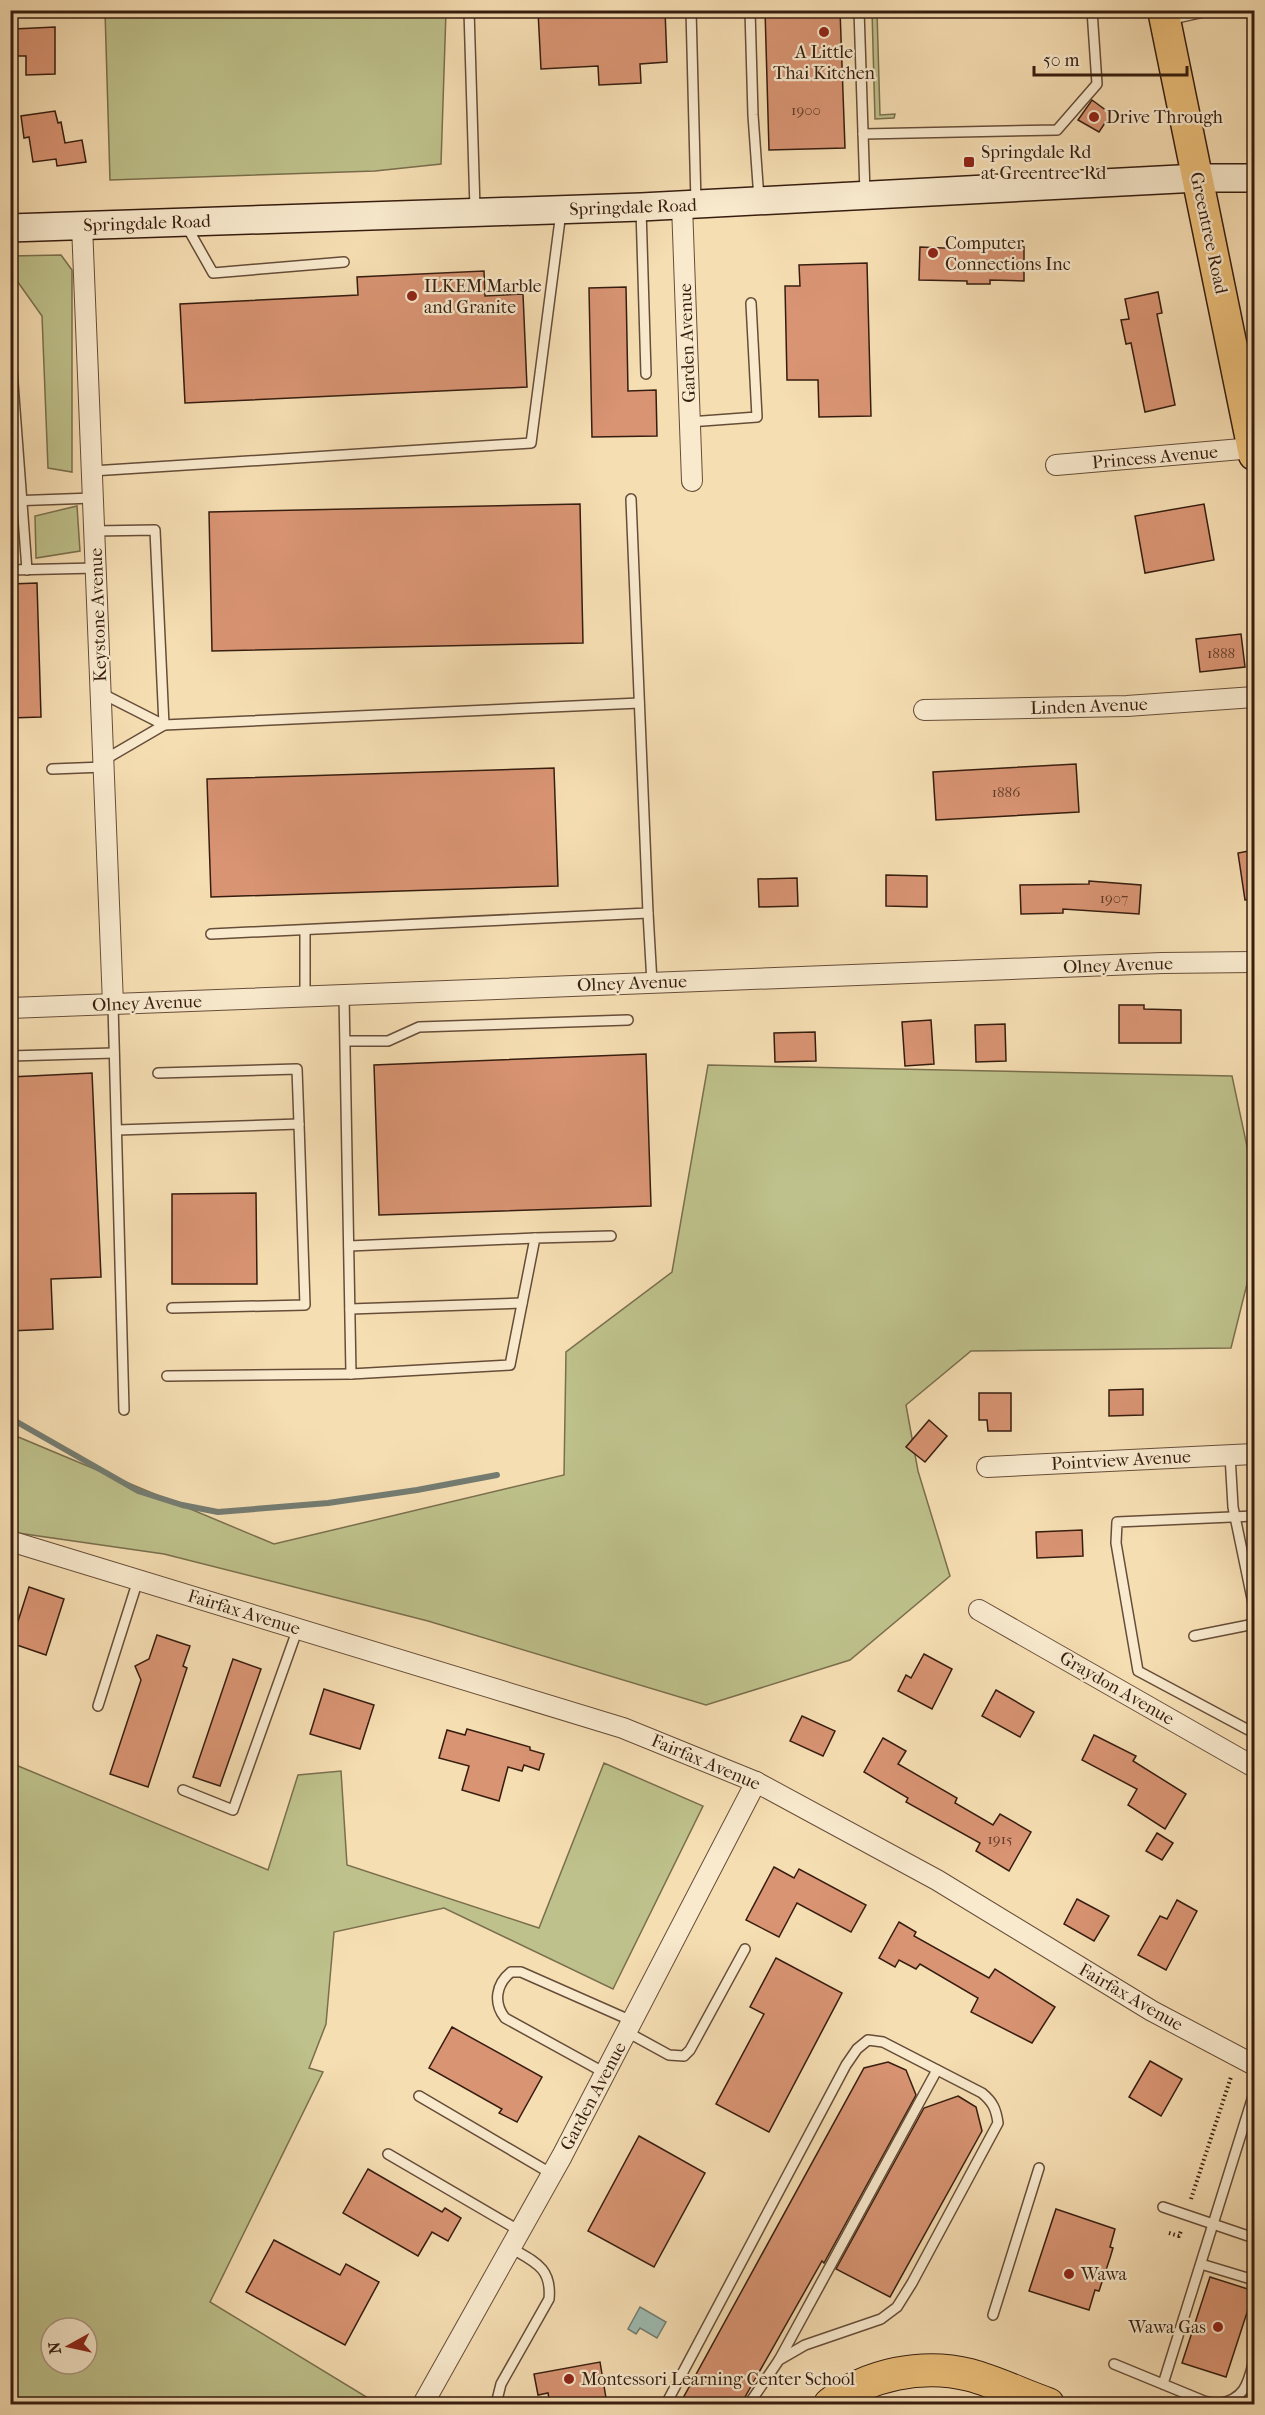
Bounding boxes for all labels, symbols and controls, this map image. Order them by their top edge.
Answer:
marker: A Little Thai Kitchen [817,25,831,39]
scale bar [1034,39,1187,77]
place label: A Little Thai Kitchen [773,42,876,84]
text: 50 m [1043,50,1080,71]
house number: 1900 [791,101,821,119]
place label: Drive Through [1106,107,1223,128]
marker: Drive Through [1087,110,1101,124]
place label: Springdale Rd at Greentree Rd [981,142,1107,184]
marker: Springdale Rd at Greentree Rd [962,155,976,169]
street label: Greentree Road [1185,170,1232,296]
street label: Springdale Road [569,195,697,220]
street label: Springdale Road [83,211,211,236]
place label: Computer Connections Inc [945,233,1071,275]
marker: Computer Connections Inc [926,246,940,260]
place label: ILKEM Marble and Granite [424,276,542,318]
street label: Garden Avenue [675,283,700,403]
marker: ILKEM Marble and Granite [405,289,419,303]
street label: Princess Avenue [1091,442,1219,473]
street label: Keystone Avenue [86,547,111,682]
house number: 1888 [1207,644,1235,662]
street label: Linden Avenue [1030,694,1148,719]
house number: 1886 [992,783,1021,801]
house number: 1907 [1100,889,1128,907]
street label: Olney Avenue [1063,953,1173,978]
street label: Olney Avenue [577,971,687,996]
street label: Olney Avenue [92,991,202,1016]
street label: Pointview Avenue [1051,1446,1191,1475]
street label: Fairfax Avenue [185,1585,303,1640]
street label: Graydon Avenue [1056,1647,1178,1730]
street label: Fairfax Avenue [648,1730,764,1795]
house number: 1915 [988,1830,1013,1848]
street label: Fairfax Avenue [1075,1959,1187,2036]
street label: Garden Avenue [556,2038,631,2154]
place label: Wawa [1080,2264,1128,2285]
marker: Wawa [1062,2267,1076,2281]
north arrow [39,2316,99,2376]
place label: Wawa Gas [1128,2317,1206,2338]
marker: Wawa Gas [1211,2320,1225,2334]
text: N [44,2340,65,2355]
place label: Montessori Learning Center School [581,2369,855,2390]
marker: Montessori Learning Center School [562,2372,576,2386]

